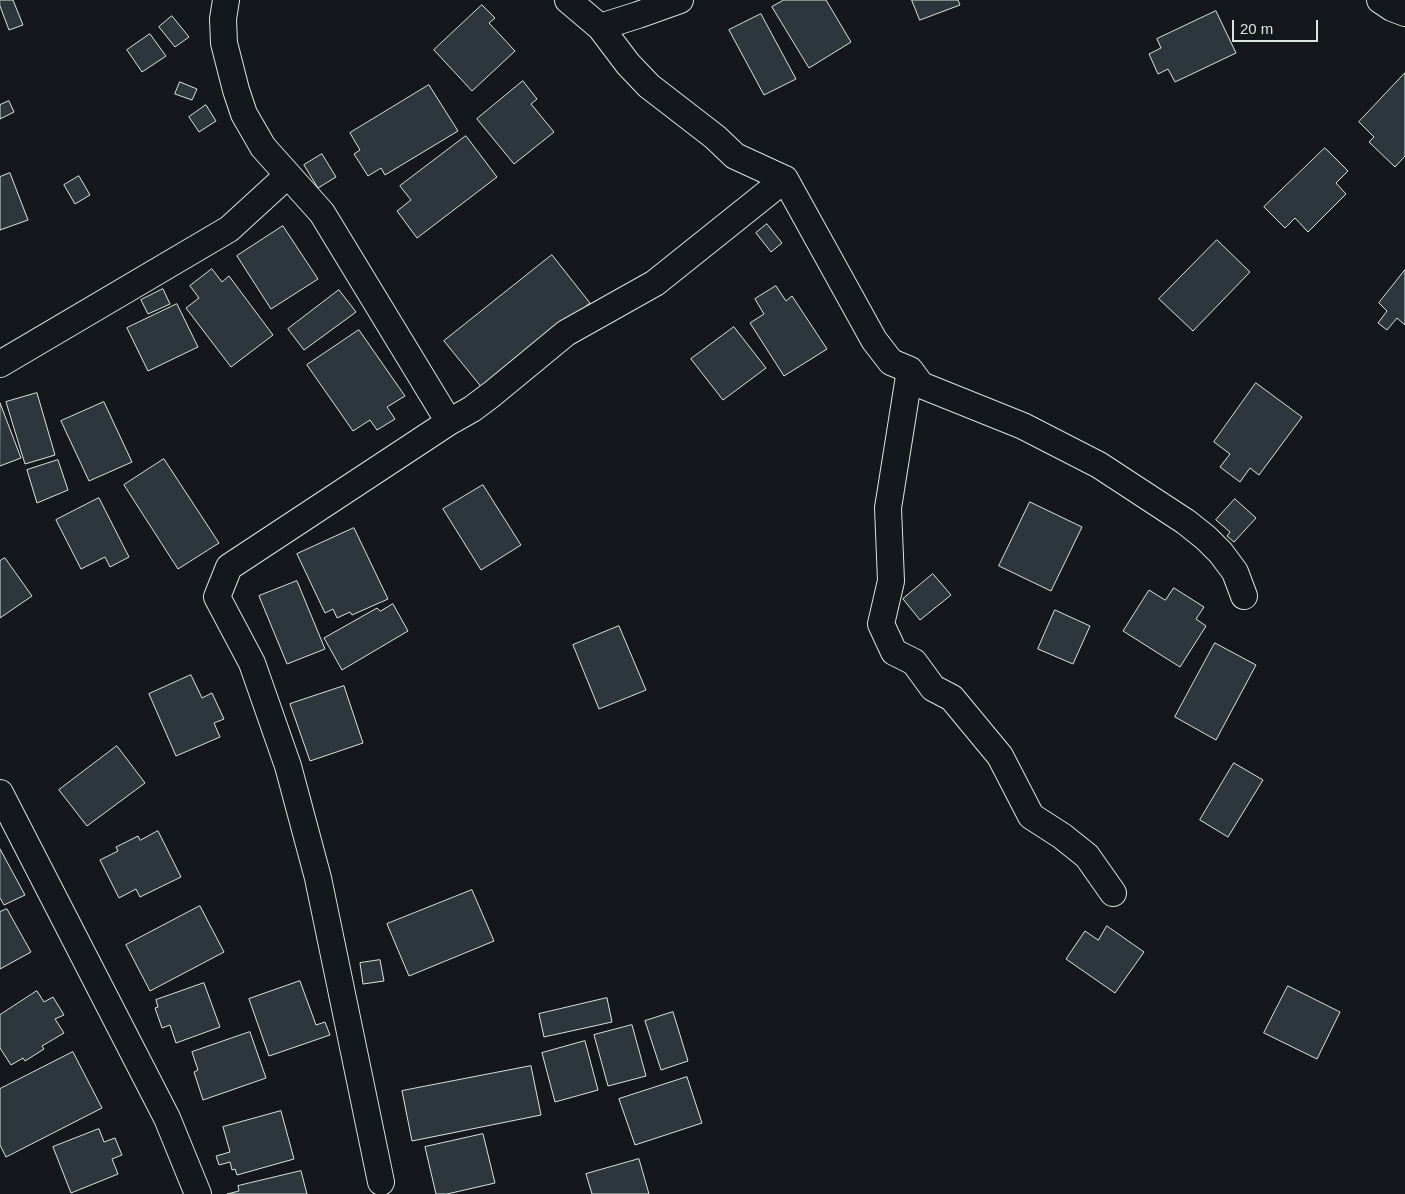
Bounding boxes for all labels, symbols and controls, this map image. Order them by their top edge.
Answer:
scale bar [1235,10,1321,42]
text: 20 m [1240,20,1273,37]

